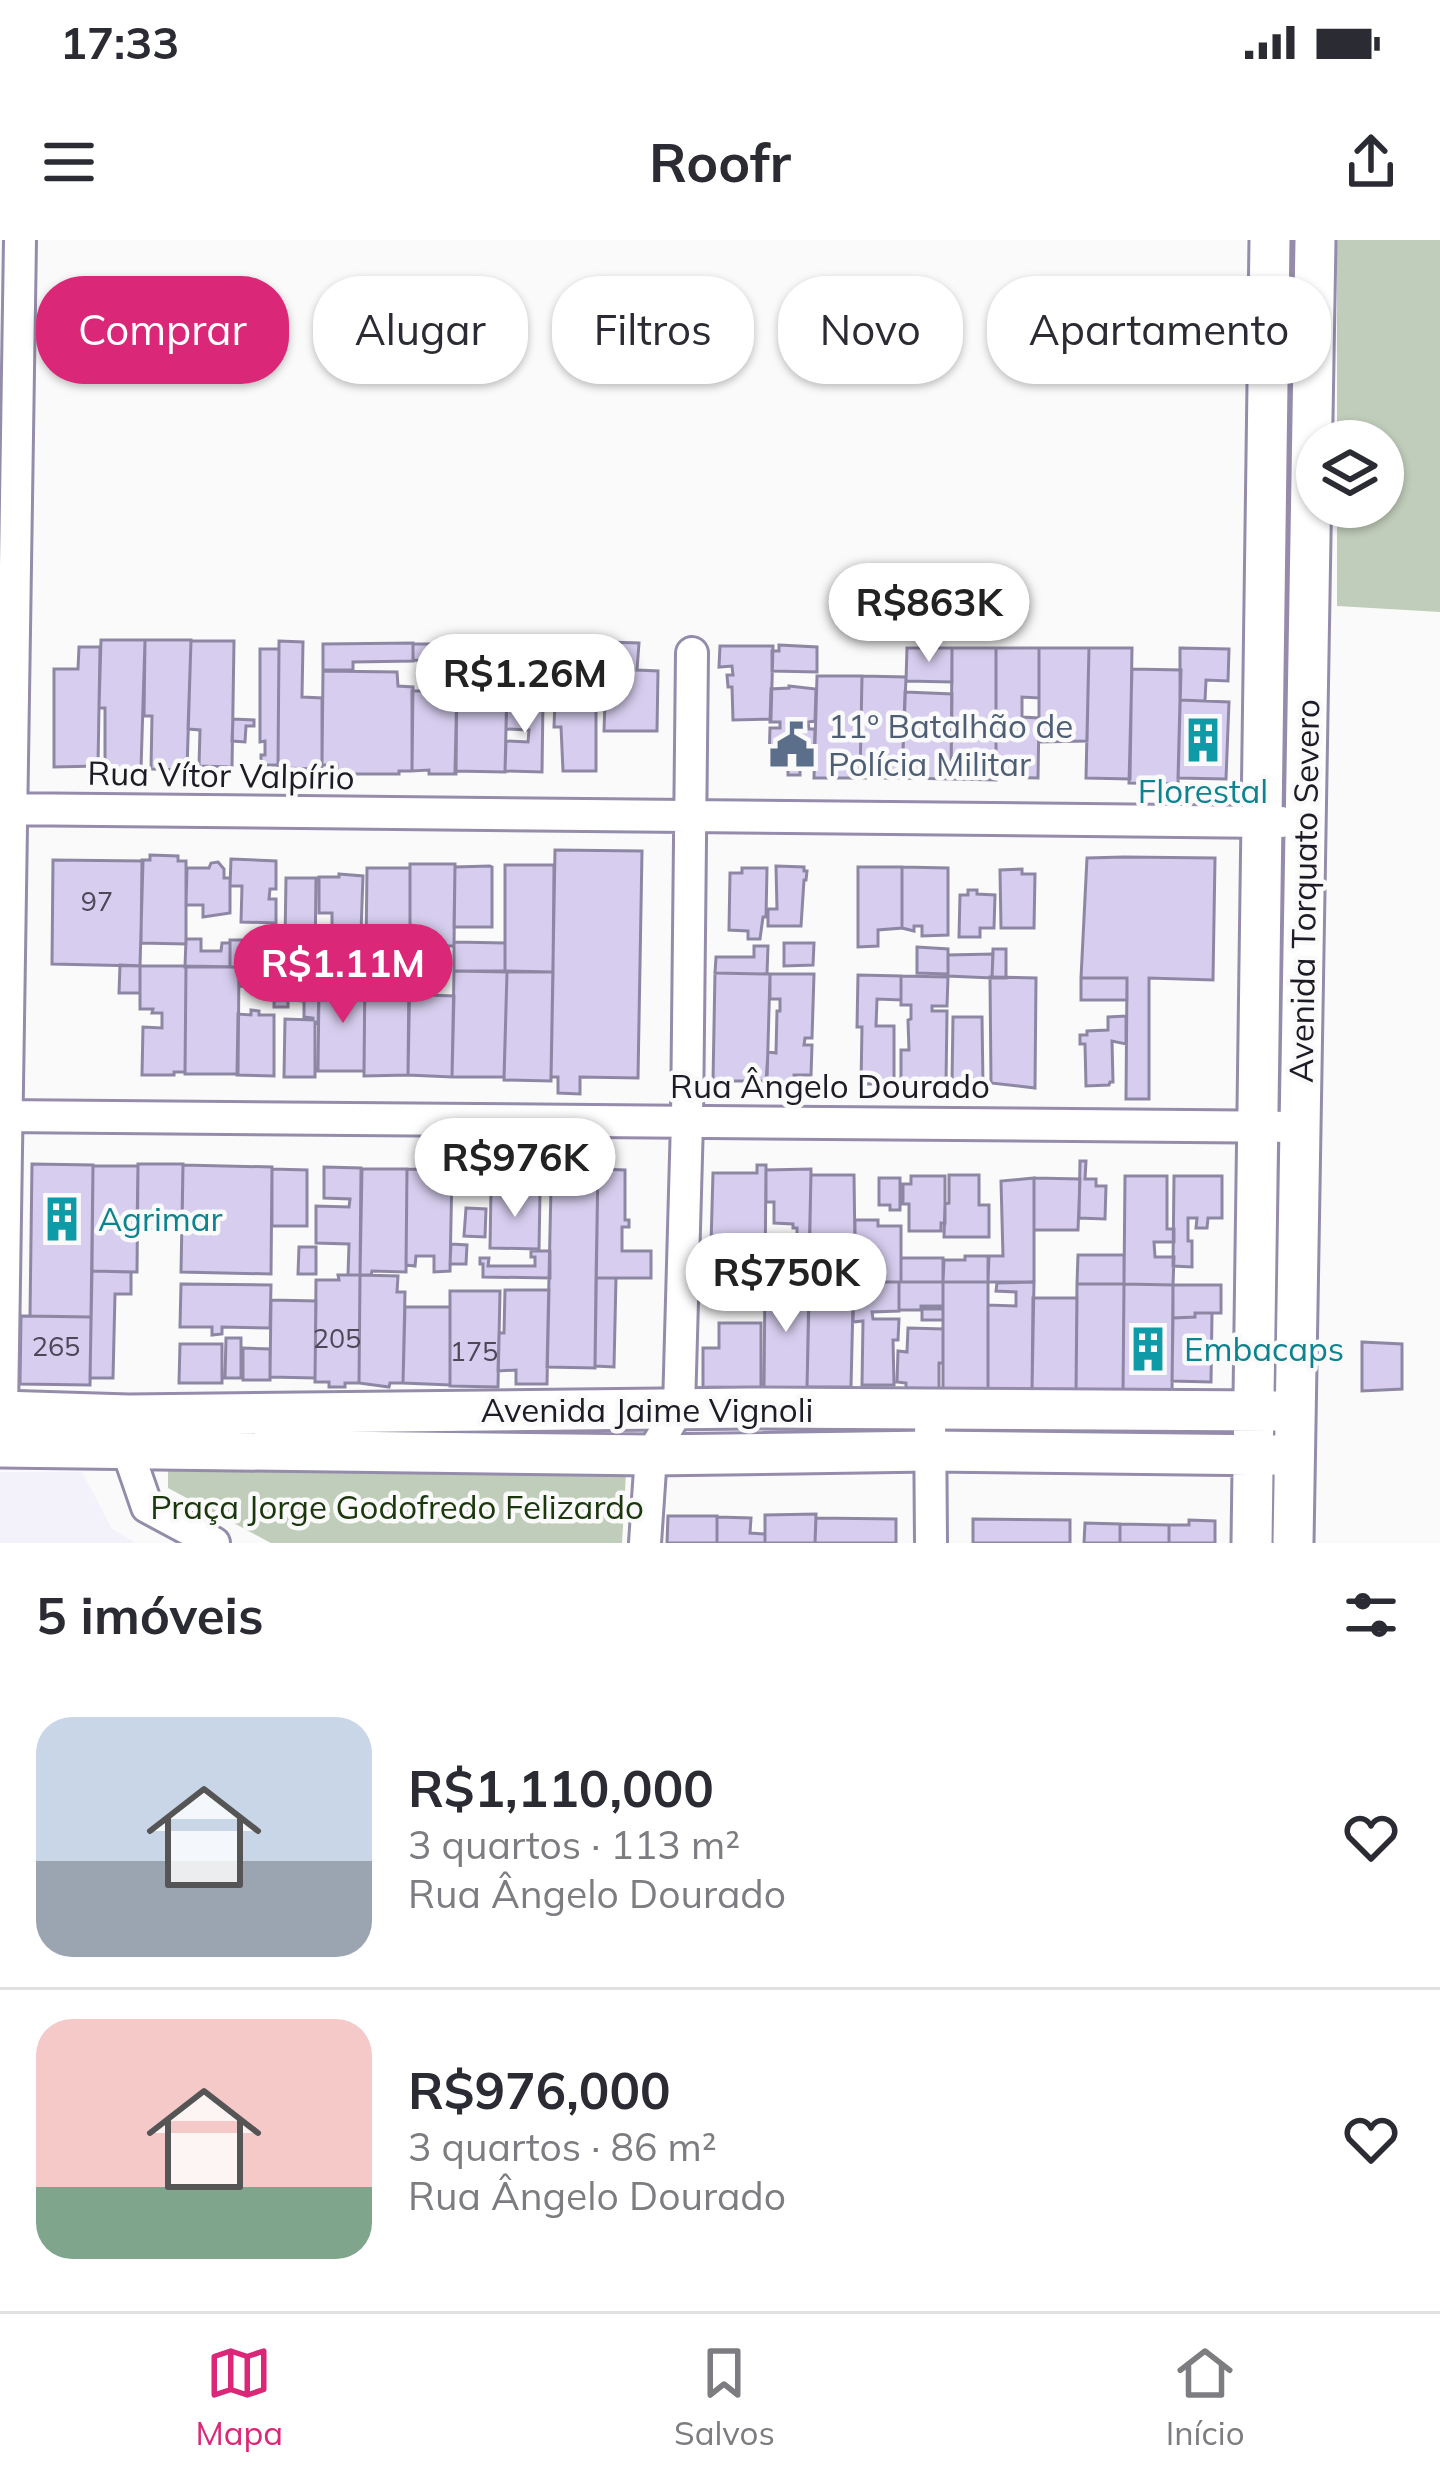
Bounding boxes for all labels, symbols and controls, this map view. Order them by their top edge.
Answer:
text: 17:33 [60,14,179,70]
text: Roofr [649,128,791,196]
icon: menu [36,129,102,195]
icon: share [1338,129,1404,195]
chip: Comprar [36,276,289,384]
chip: Alugar [313,276,528,384]
chip: Filtros [552,276,754,384]
chip: Novo [778,276,963,384]
chip: Apartamento [987,276,1331,384]
map controls [1296,420,1404,528]
button: layers [1296,420,1404,528]
pin: R$863K [831,563,1027,665]
text: R$863K [856,577,1002,626]
pin: R$1.26M [414,634,636,736]
text: R$1.26M [443,648,607,697]
street label: Avenida Torquato Severo [1280,699,1327,1083]
place label: 11º Batalhão de Polícia Militar [828,705,1073,784]
building icon: Florestal [1178,715,1228,765]
public building icon: 11º Batalhão de Polícia Militar [767,720,817,770]
street label: Rua Vítor Valpírio [87,752,355,797]
place label: Florestal [1138,770,1268,811]
house number: 97 [81,884,113,918]
pin: R$1.11M [232,924,454,1026]
text: R$1.11M [261,938,425,987]
street label: Rua Ângelo Dourado [670,1065,990,1106]
pin: R$976K [417,1118,613,1220]
text: R$976K [442,1132,588,1181]
building icon: Agrimar [37,1194,87,1244]
place label: Agrimar [98,1198,223,1239]
pin: R$750K [688,1233,884,1335]
text: R$750K [713,1247,859,1296]
house number: 205 [313,1321,361,1355]
building icon: Embacaps [1123,1324,1173,1374]
place label: Embacaps [1184,1328,1344,1369]
house number: 265 [32,1329,80,1363]
house number: 175 [450,1334,498,1368]
street label: Avenida Jaime Vignoli [481,1389,813,1430]
park label: Praça Jorge Godofredo Felizardo [150,1486,644,1527]
icon: filters [1338,1582,1404,1648]
text: 5 imóveis [36,1583,263,1647]
text: R$1,110,000 [408,1756,714,1820]
icon: home [132,1765,276,1909]
icon: heart [1338,1804,1404,1870]
text: 3 quartos · 113 m² [408,1820,740,1869]
text: Rua Ângelo Dourado [408,1869,786,1918]
text: R$976,000 [408,2058,671,2122]
icon: home [132,2067,276,2211]
icon: heart [1338,2106,1404,2172]
text: 3 quartos · 86 m² [408,2122,717,2171]
text: Rua Ângelo Dourado [408,2171,786,2220]
tab: Mapa [195,2340,283,2453]
tab: Salvos [674,2340,775,2453]
tab: Início [1166,2340,1245,2453]

